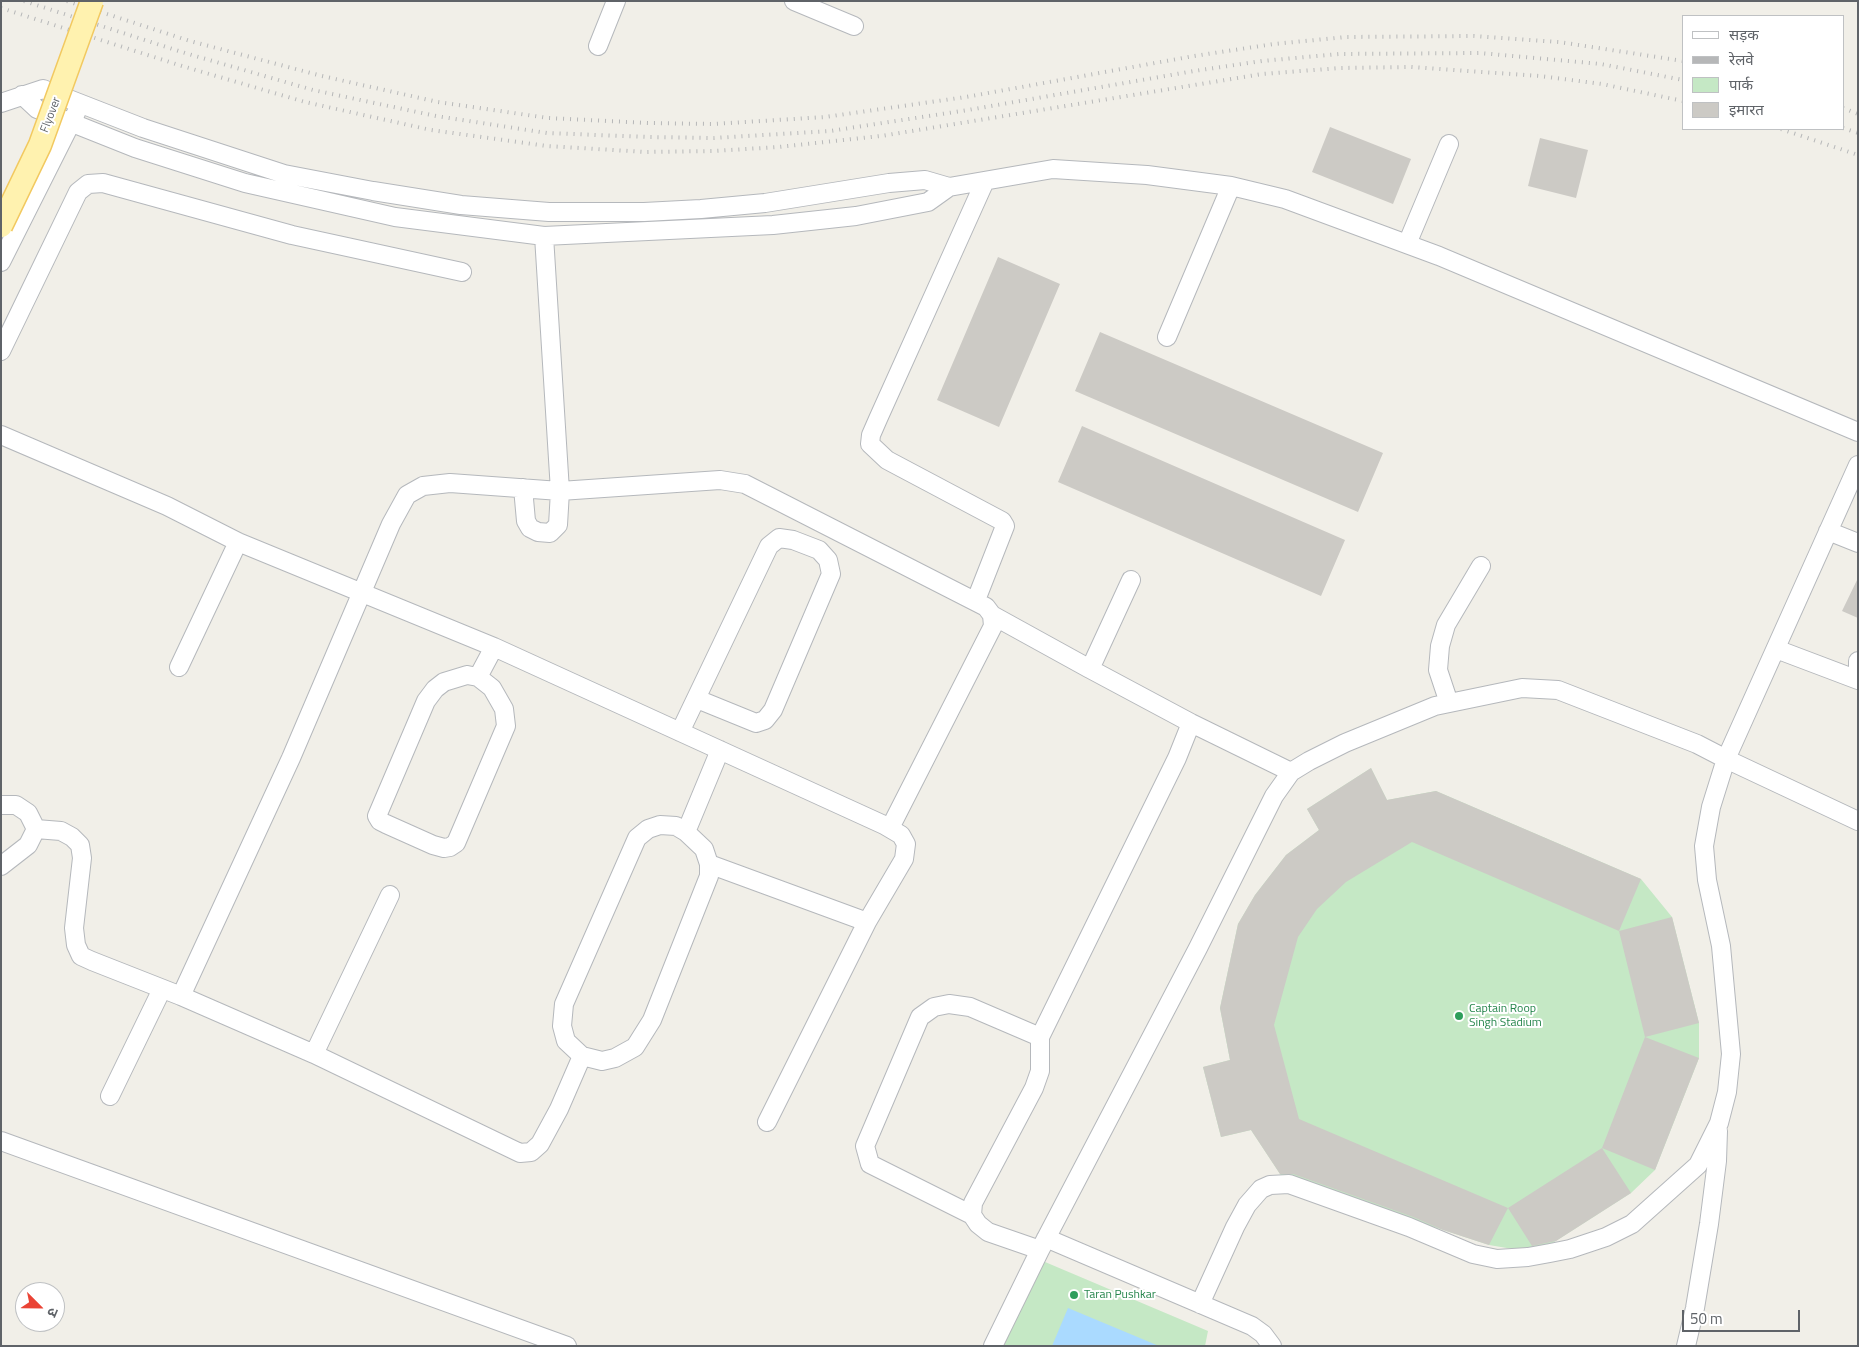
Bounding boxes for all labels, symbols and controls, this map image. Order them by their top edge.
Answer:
legend [1682,15,1844,130]
text: सड़क [1729,23,1759,46]
text: रेलवे [1729,48,1754,71]
text: पार्क [1729,73,1753,96]
street label: Flyover [38,95,64,135]
text: इमारत [1729,98,1764,121]
place label: Captain Roop Singh Stadium [1469,1002,1542,1030]
marker: Captain Roop Singh Stadium [1453,1010,1465,1022]
north arrow [15,1282,65,1332]
place label: Taran Pushkar [1084,1288,1156,1302]
marker: Taran Pushkar [1068,1289,1080,1301]
scale bar [1684,1300,1802,1332]
text: उ [42,1305,65,1321]
text: 50 m [1690,1307,1723,1330]

